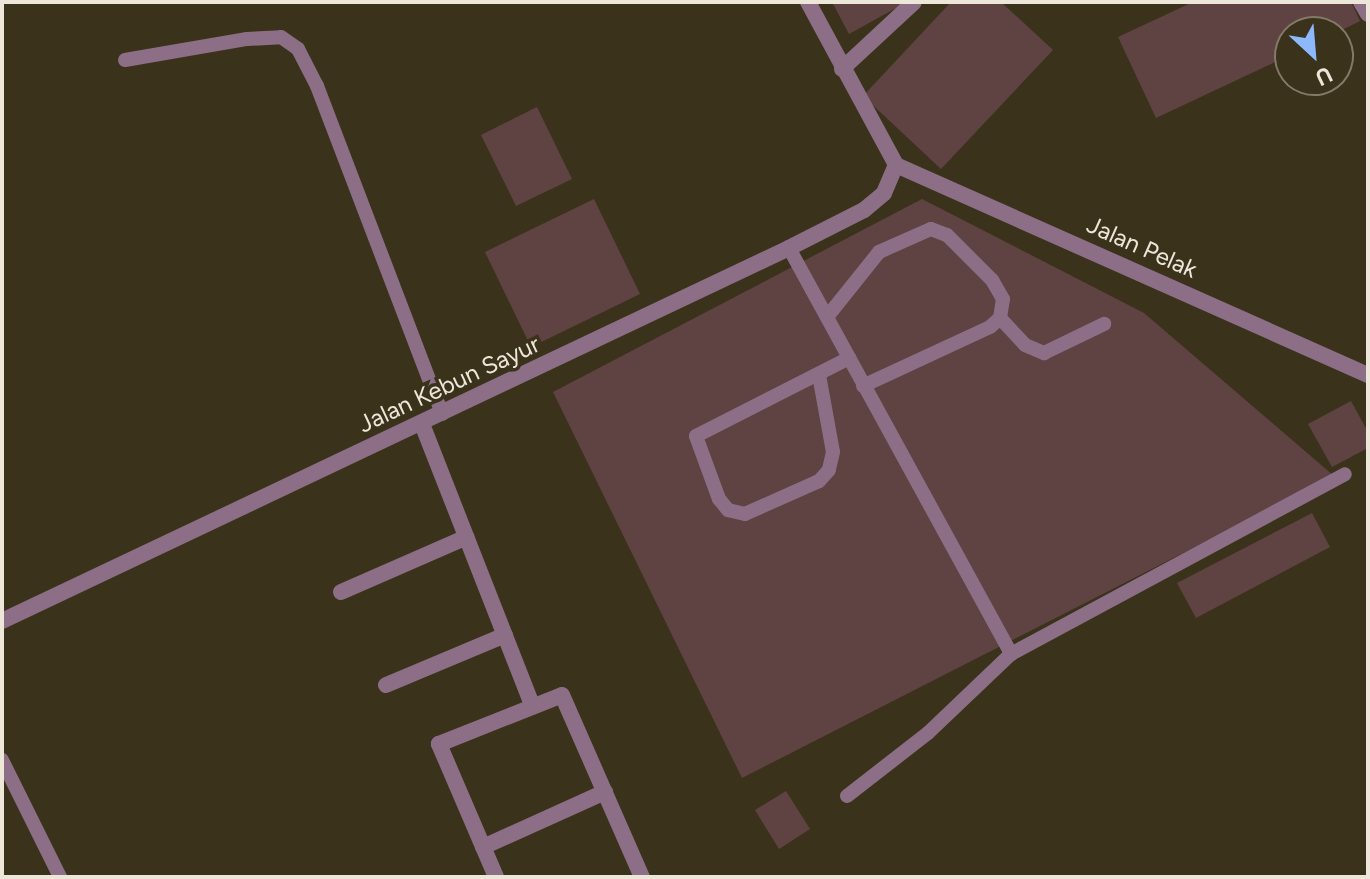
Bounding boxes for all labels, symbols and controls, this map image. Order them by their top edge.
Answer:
north arrow [1274,16,1354,96]
text: U [1311,61,1337,92]
street label: Jalan Pelak [1083,210,1201,284]
street label: Jalan Kebun Sayur [354,329,544,439]

